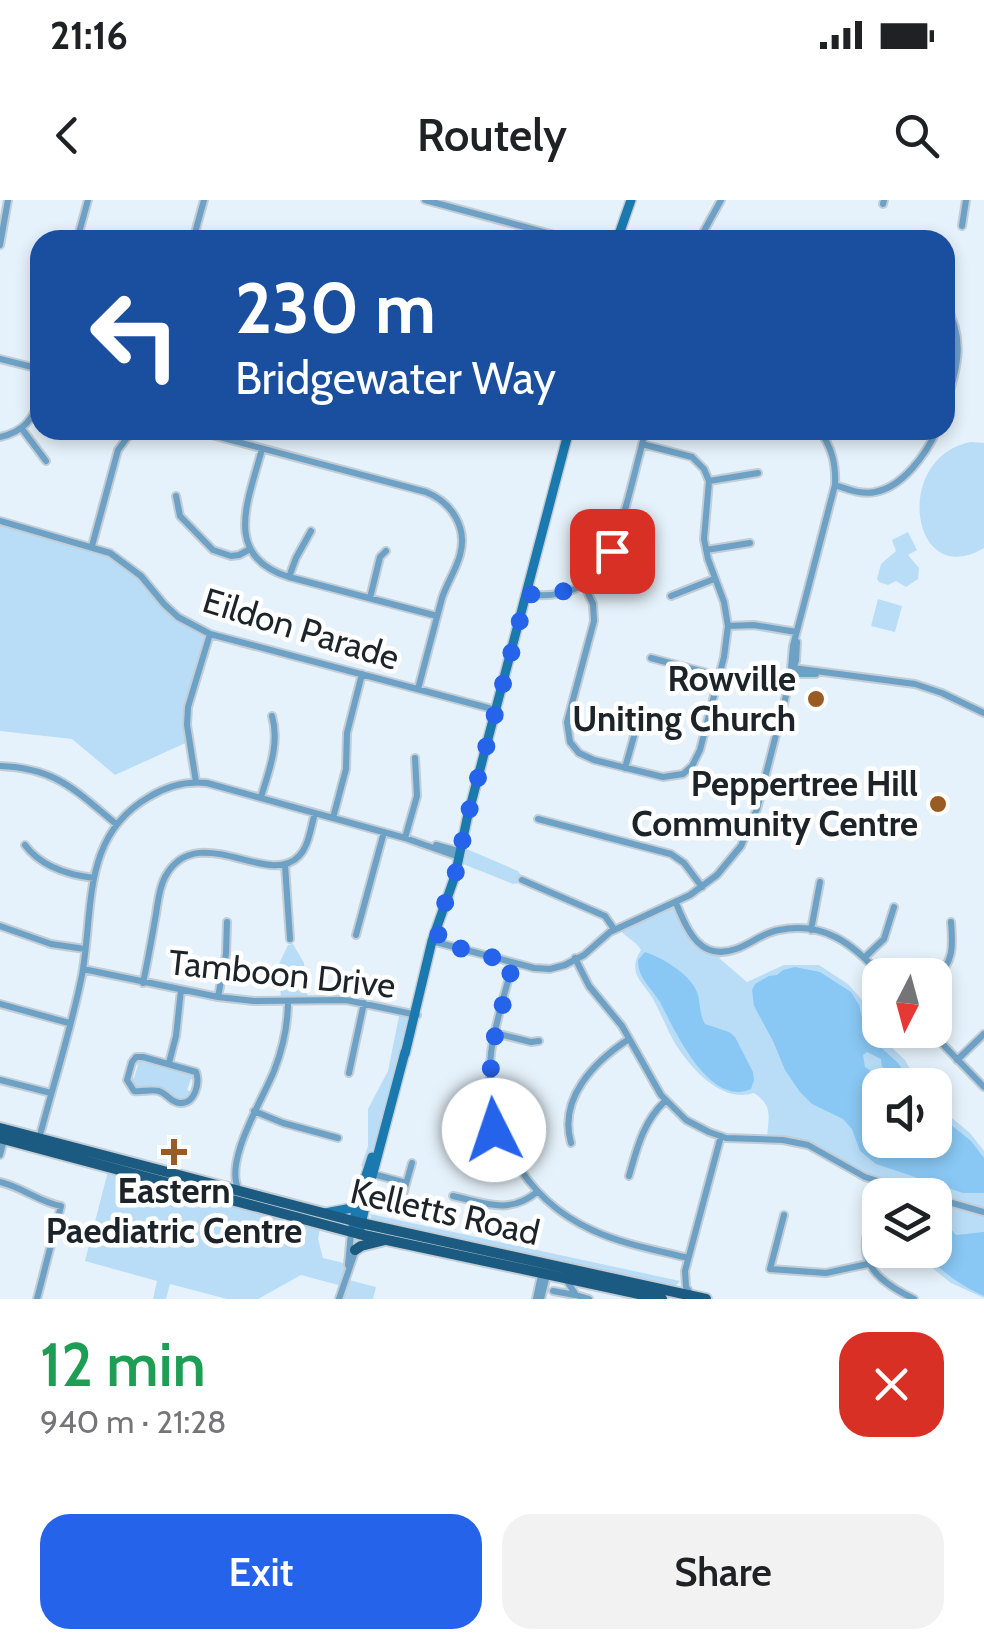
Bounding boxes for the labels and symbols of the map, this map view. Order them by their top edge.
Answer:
pin [570,509,655,594]
street label: Eildon Parade [198,578,405,679]
place label: Rowville Uniting Church [572,657,796,740]
marker: Rowville Uniting Church [805,688,827,710]
place label: Peppertree Hill Community Centre [631,762,918,845]
marker: Peppertree Hill Community Centre [927,793,949,815]
street label: Tamboon Drive [166,940,398,1007]
north arrow [862,958,952,1048]
position arrow [442,1078,546,1182]
marker: Eastern Paediatric Centre [161,1139,187,1165]
place label: Eastern Paediatric Centre [46,1169,302,1252]
street label: Kelletts Road [346,1169,544,1254]

